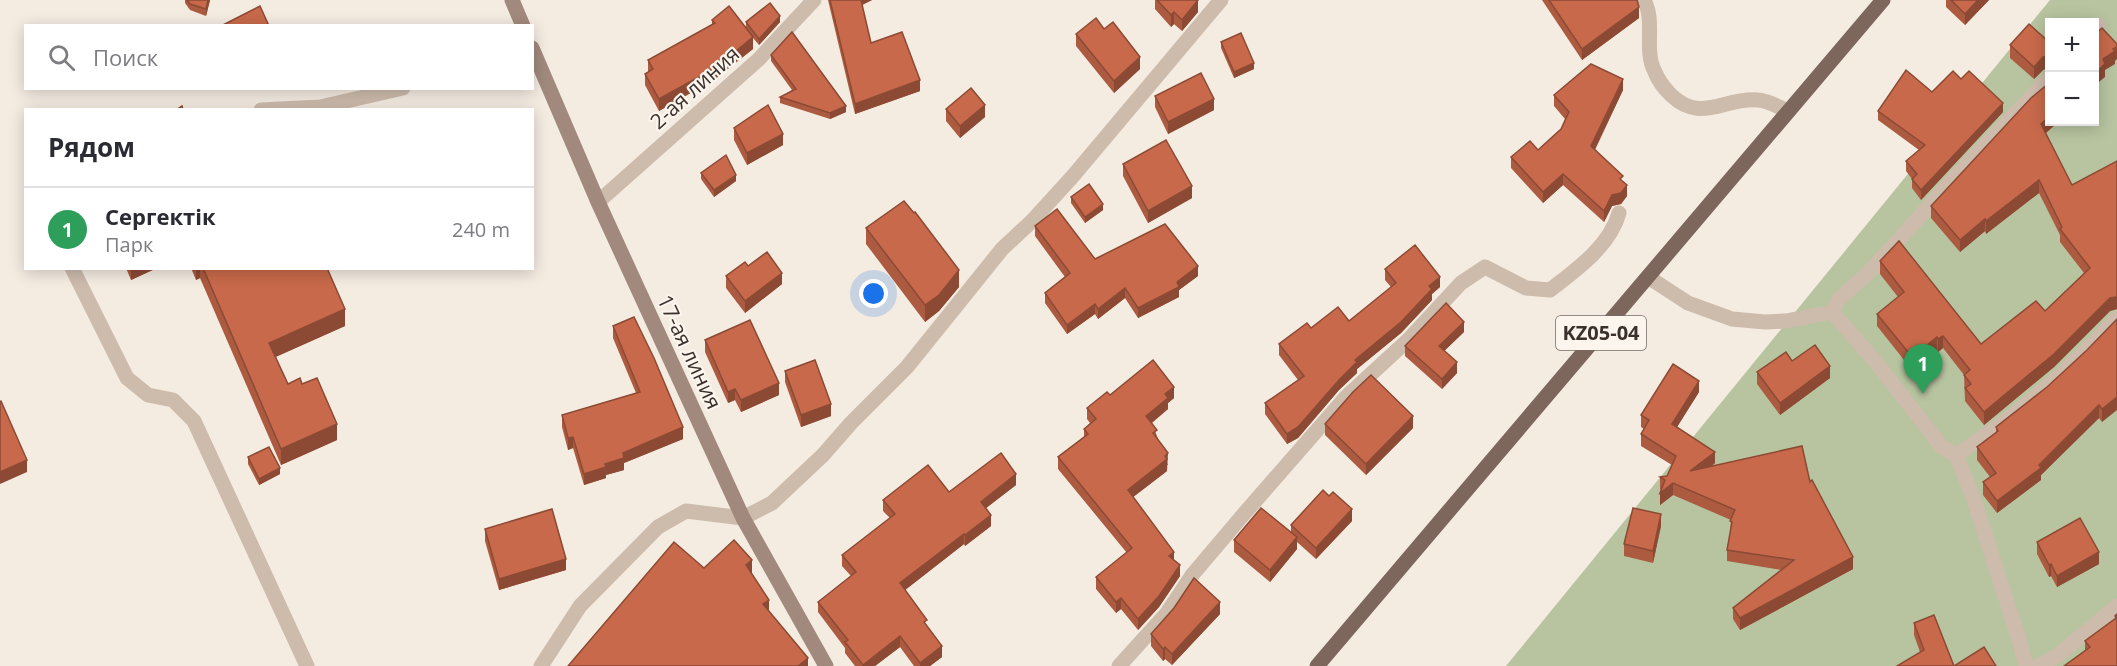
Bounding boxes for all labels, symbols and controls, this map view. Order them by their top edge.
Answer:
map controls [2045,18,2099,126]
button: + [2045,18,2099,72]
search box [24,24,534,90]
street label: 2-ая линия [644,40,745,135]
icon: search [45,41,78,74]
text: Поиск [93,42,158,72]
button: − [2045,72,2099,126]
text: Рядом [48,129,135,165]
text: Сергектік [105,201,216,231]
text: 1 [62,216,73,243]
text: 240 m [452,216,510,243]
text: Парк [105,231,153,258]
your location [859,279,888,308]
street label: 17-ая линия [651,290,729,413]
road number: KZ05-04 [1556,316,1646,350]
pin: 1 [1904,344,1942,394]

